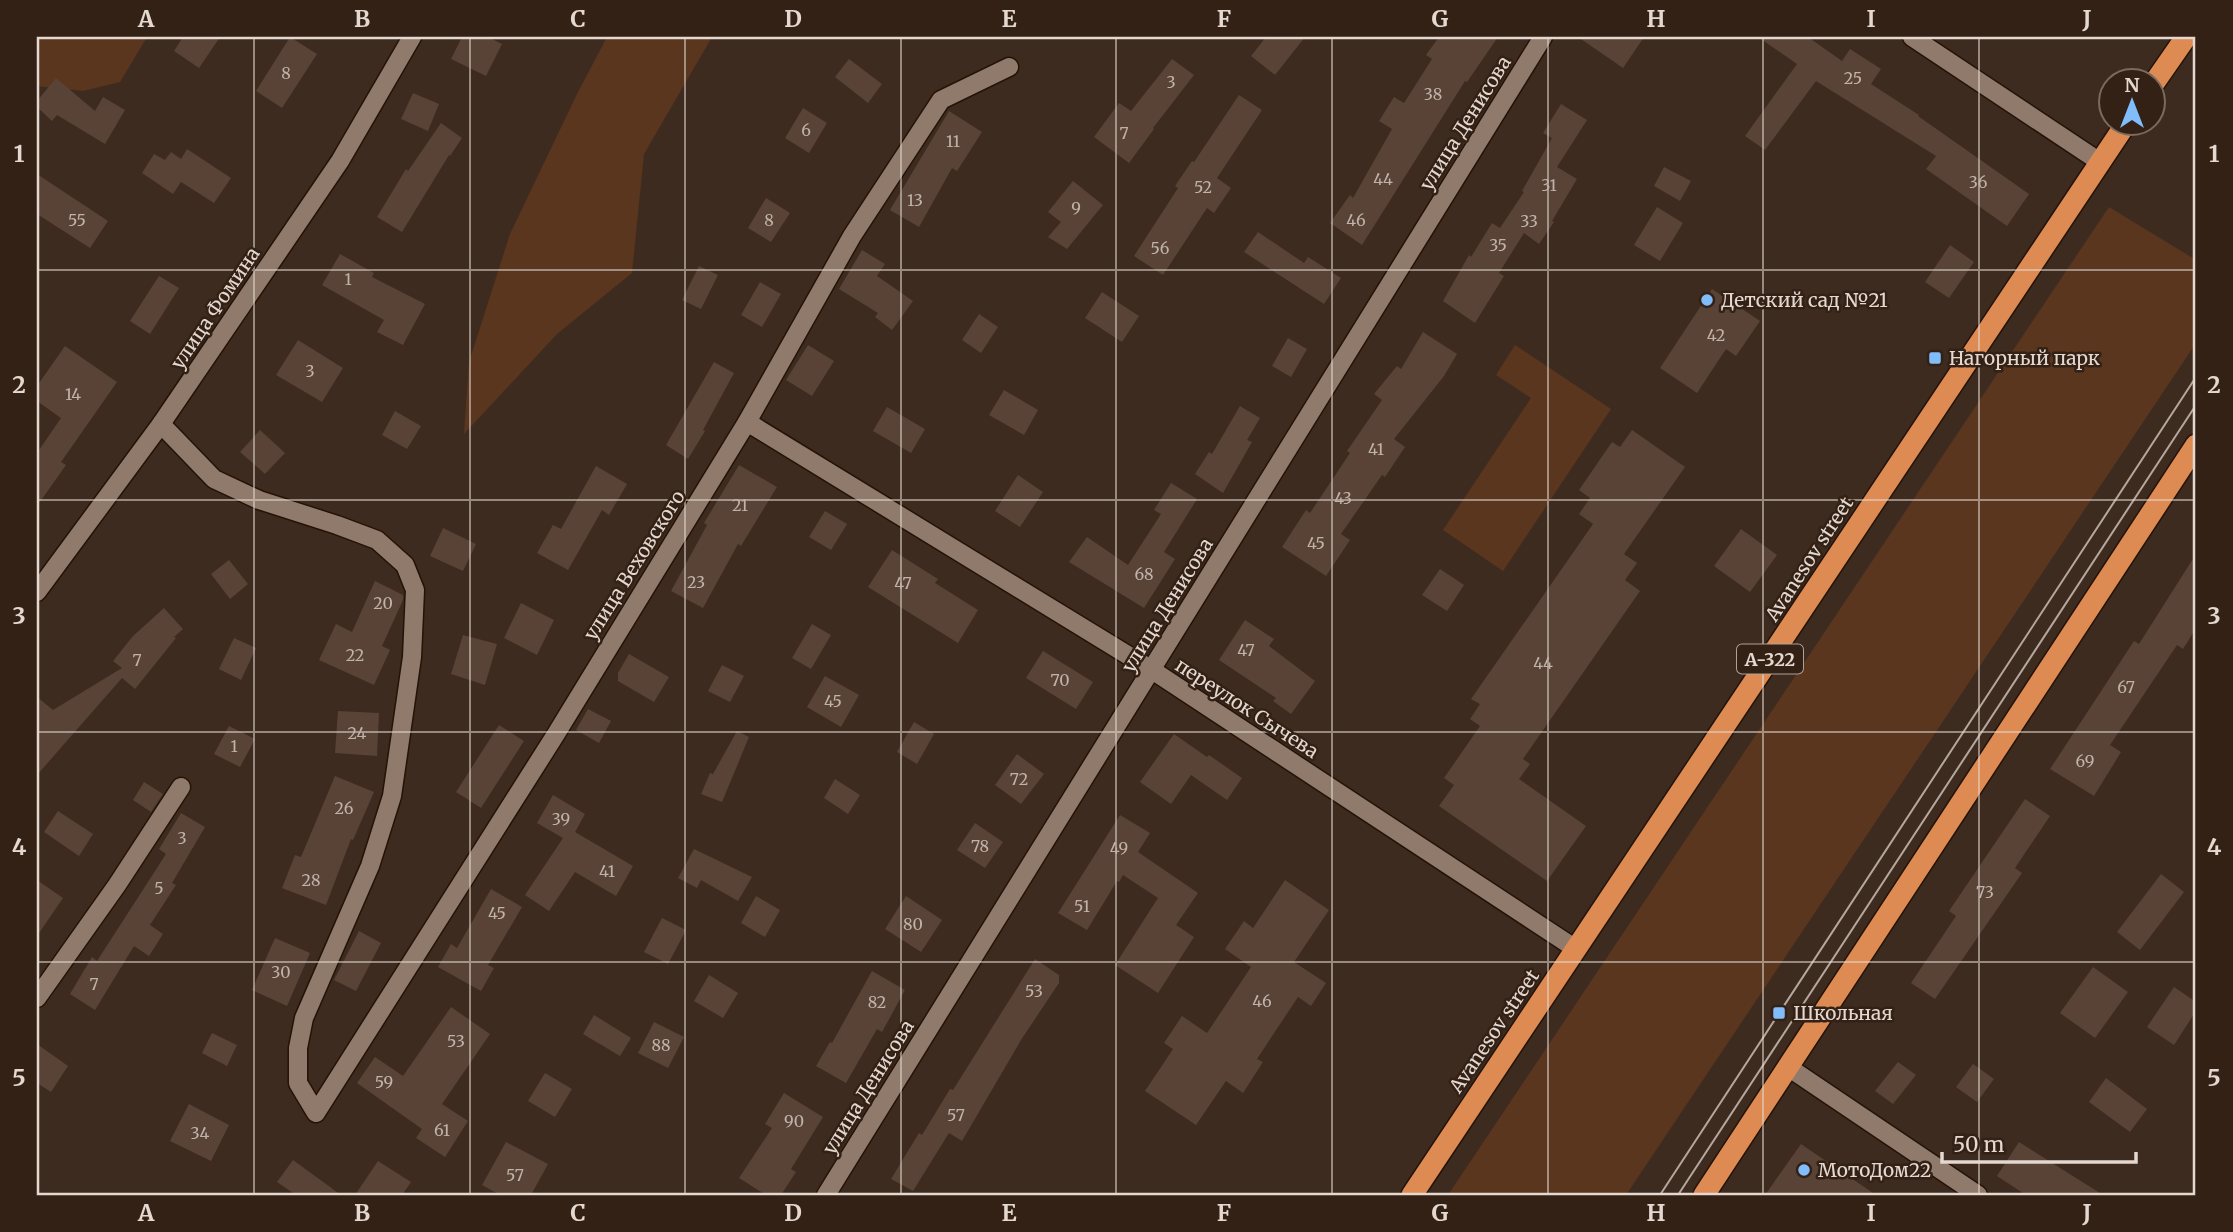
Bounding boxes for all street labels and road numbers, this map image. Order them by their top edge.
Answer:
street label: улица Денисова [1414,51,1516,195]
street label: улица Фомина [165,242,265,374]
street label: улица Веховского [578,486,690,644]
street label: Avanesov street [1759,492,1859,627]
street label: улица Денисова [1116,533,1218,677]
road number: А-322 [1737,644,1803,674]
street label: переулок Сычева [1171,653,1323,763]
street label: Avanesov street [1443,964,1544,1098]
street label: улица Денисова [817,1015,919,1159]

